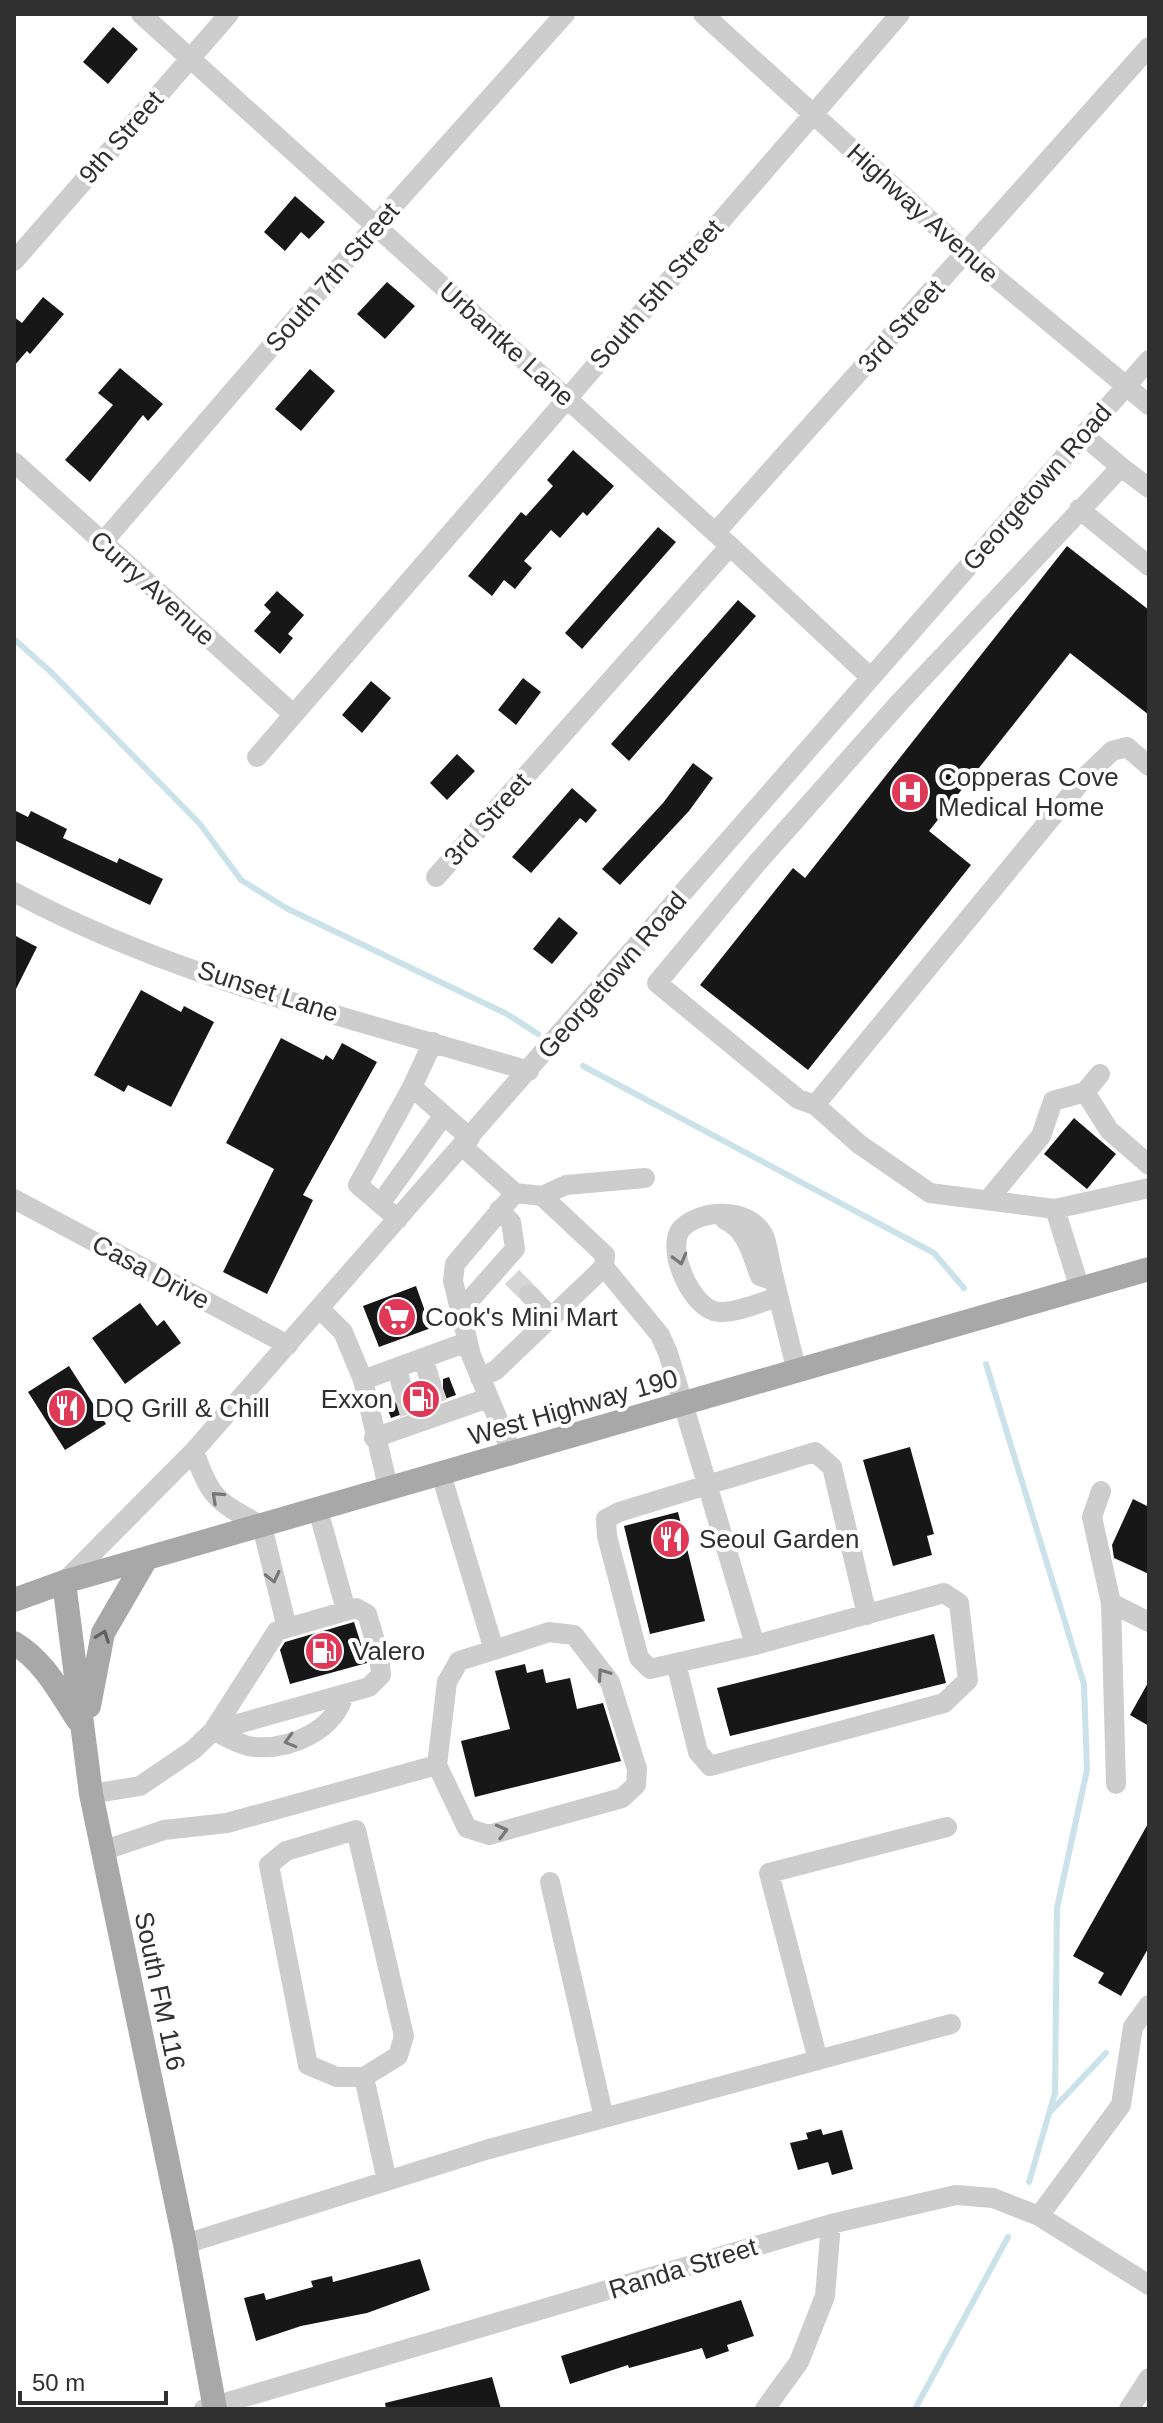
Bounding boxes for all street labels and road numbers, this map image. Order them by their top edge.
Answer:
street label: 9th Street [73,84,170,189]
street label: Highway Avenue [841,137,1005,289]
street label: South 7th Street [259,196,405,358]
street label: South 5th Street [583,213,729,375]
street label: 3rd Street [852,273,951,378]
street label: Urbantke Lane [434,276,580,412]
street label: Georgetown Road [956,398,1118,576]
street label: Curry Avenue [85,524,221,652]
street label: 3rd Street [438,766,537,871]
street label: Georgetown Road [531,886,693,1064]
street label: Sunset Lane [194,954,342,1028]
street label: Casa Drive [87,1229,215,1315]
street label: West Highway 190 [465,1363,681,1451]
street label: South FM 116 [129,1909,191,2073]
street label: Randa Street [605,2231,761,2305]

